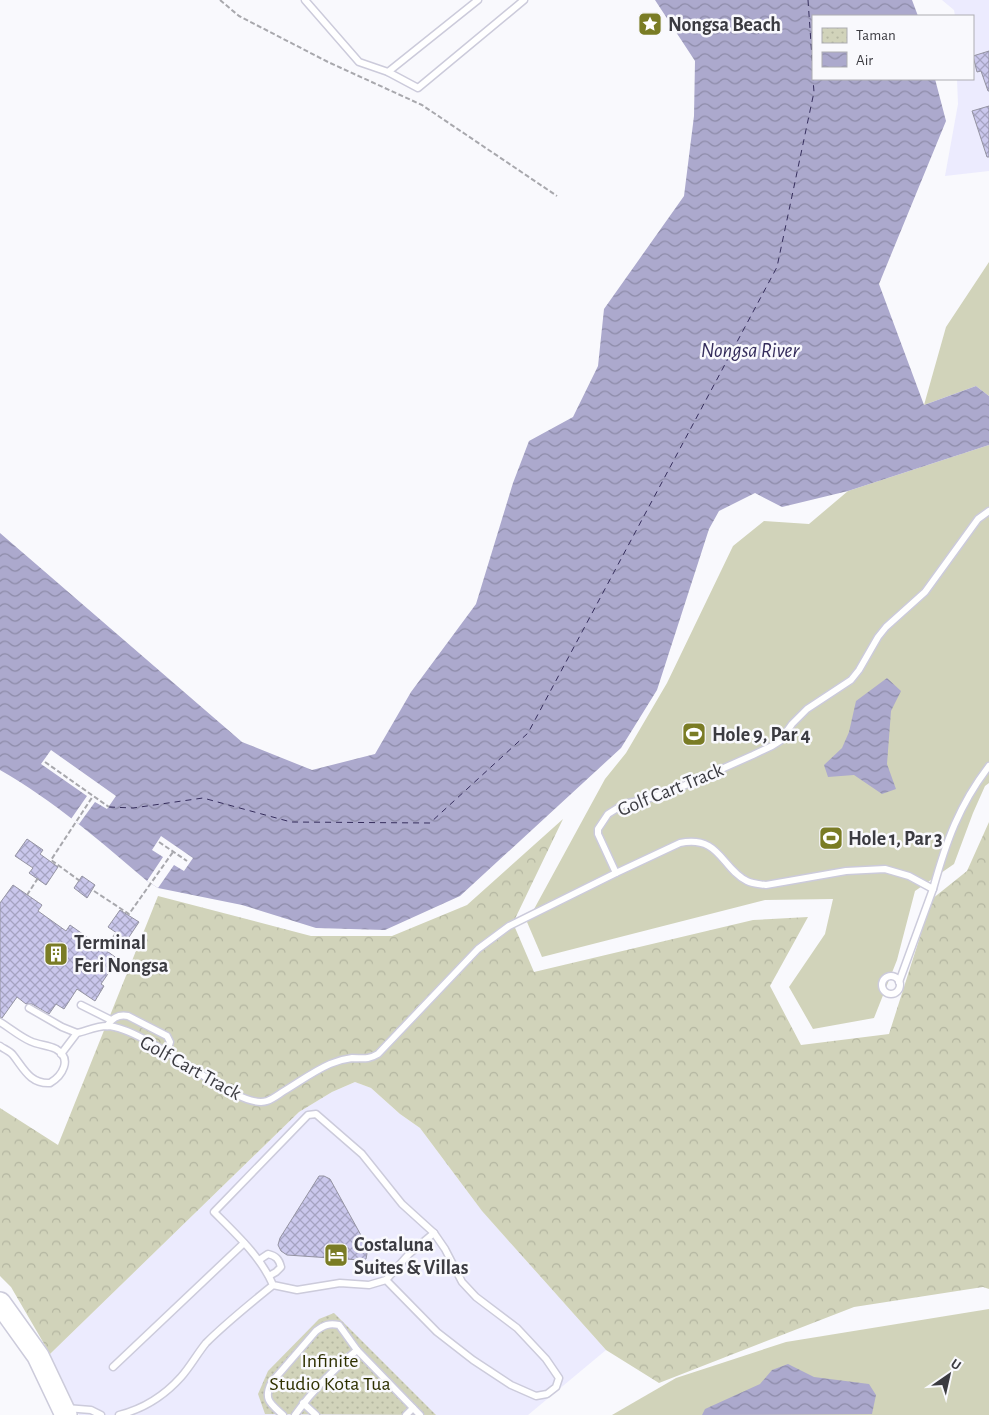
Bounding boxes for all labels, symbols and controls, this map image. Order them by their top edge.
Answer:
place icon: Nongsa Beach [637,11,663,37]
place label: Nongsa Beach [668,15,781,35]
legend [812,15,974,80]
text: Taman [856,28,896,43]
text: Air [856,53,873,68]
water label: Nongsa River [701,340,800,361]
sports icon: Hole 9, Par 4 [681,721,707,747]
place label: Hole 9, Par 4 [712,725,811,745]
street label: Golf Cart Track [615,760,726,820]
sports icon: Hole 1, Par 3 [818,825,844,851]
place label: Hole 1, Par 3 [848,829,943,849]
place label: Terminal Feri Nongsa [74,933,169,976]
building icon: Terminal Feri Nongsa [43,941,69,967]
street label: Golf Cart Track [137,1032,244,1104]
place label: Costaluna Suites & Villas [354,1235,469,1278]
hotel icon: Costaluna Suites & Villas [323,1242,349,1268]
north arrow [924,1350,974,1400]
park label: Infinite Studio Kota Tua [269,1351,391,1394]
text: U [948,1357,963,1373]

